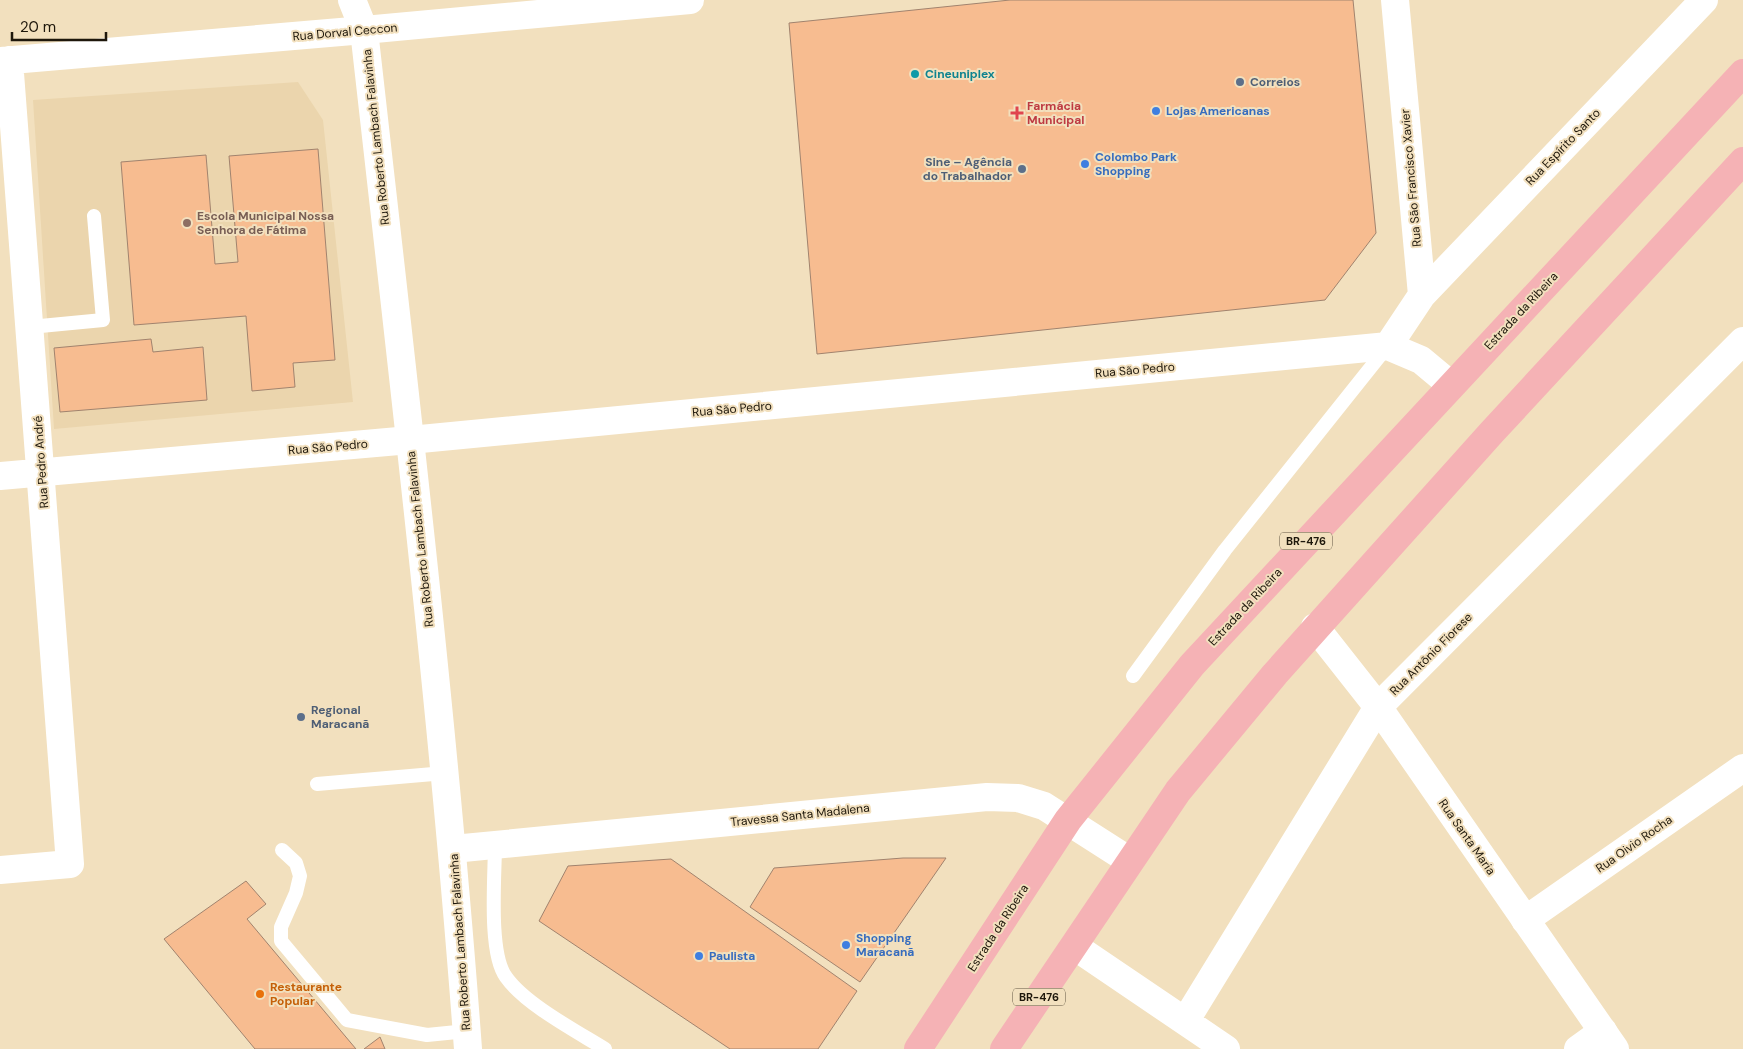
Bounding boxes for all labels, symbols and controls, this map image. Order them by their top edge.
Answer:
scale bar [12,10,106,42]
text: 20 m [20,17,56,37]
street label: Rua Dorval Ceccon [292,19,398,45]
street label: Rua Roberto Lambach Falavinha [359,48,393,226]
place label: Cineuniplex [925,66,995,82]
marker: Cineuniplex [909,68,921,80]
place label: Correios [1250,74,1300,90]
marker: Correios [1234,76,1246,88]
place label: Farmácia Municipal [1027,98,1084,128]
place label: Lojas Americanas [1166,103,1270,119]
marker: Lojas Americanas [1150,105,1162,117]
street label: Rua Espírito Santo [1522,105,1604,189]
marker: Farmácia Municipal [1011,107,1023,119]
street label: Rua São Francisco Xavier [1397,108,1425,248]
place label: Colombo Park Shopping [1095,149,1177,179]
place label: Sine – Agência do Trabalhador [923,154,1012,184]
marker: Colombo Park Shopping [1079,158,1091,170]
marker: Sine – Agência do Trabalhador [1016,163,1028,175]
place label: Escola Municipal Nossa Senhora de Fátima [197,208,334,238]
marker: Escola Municipal Nossa Senhora de Fátima [181,217,193,229]
street label: Estrada da Ribeira [1481,269,1561,353]
street label: Rua São Pedro [1095,359,1175,381]
street label: Rua São Pedro [692,398,772,420]
street label: Rua Pedro André [30,415,52,509]
street label: Rua São Pedro [288,436,368,458]
street label: Rua Roberto Lambach Falavinha [403,450,437,628]
road number: BR-476 [1280,532,1332,550]
street label: Estrada da Ribeira [1205,565,1285,649]
street label: Rua Antônio Fiorese [1386,609,1476,699]
place label: Regional Maracanã [311,702,369,732]
marker: Regional Maracanã [295,711,307,723]
street label: Rua Santa Maria [1435,796,1499,878]
street label: Travessa Santa Madalena [730,800,870,830]
street label: Rua Oivio Rocha [1593,812,1675,876]
street label: Rua Roberto Lambach Falavinha [446,853,474,1031]
street label: Estrada da Ribeira [964,881,1032,975]
place label: Shopping Maracanã [856,930,914,960]
marker: Shopping Maracanã [840,939,852,951]
place label: Paulista [709,948,755,964]
marker: Paulista [693,950,705,962]
place label: Restaurante Popular [270,979,342,1009]
marker: Restaurante Popular [254,988,266,1000]
road number: BR-476 [1013,989,1065,1006]

